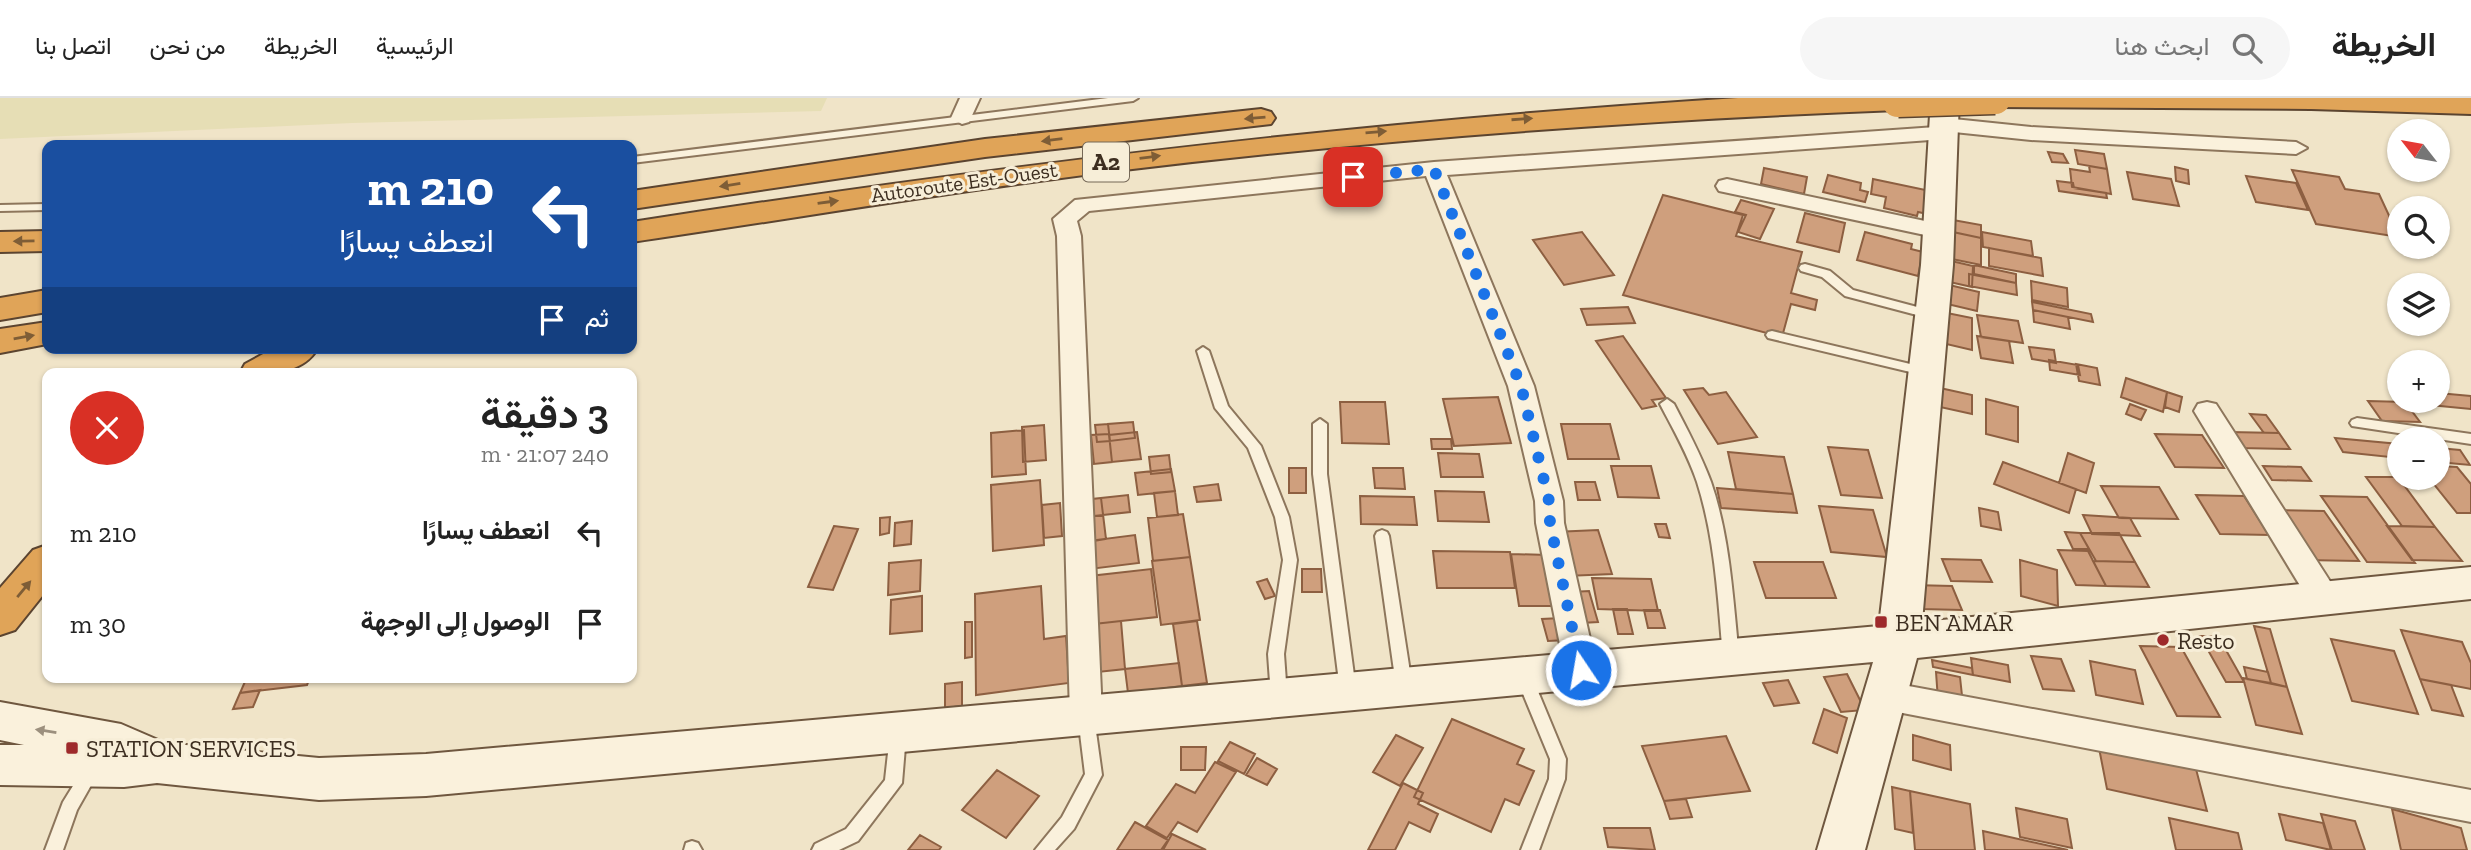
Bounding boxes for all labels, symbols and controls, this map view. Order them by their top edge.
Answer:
search box [1800,17,2290,80]
text: الخريطة [2332,25,2436,64]
icon: search [2228,29,2266,67]
text: ابحث هنا [2114,30,2210,62]
text: اتصل بنا [35,31,112,60]
text: من نحن [150,31,226,60]
text: الخريطة [264,31,338,60]
text: الرئيسية [376,31,453,60]
one-way arrow [1243,113,1265,124]
one-way arrow [1511,113,1533,124]
north arrow [2387,119,2450,182]
map controls [2387,119,2450,490]
one-way arrow [1365,126,1387,137]
one-way arrow [1041,135,1063,146]
road number: A2 [1083,142,1129,181]
pin [1323,147,1383,207]
one-way arrow [1139,151,1161,162]
street label: Autoroute Est-Ouest [869,157,1059,207]
icon: arrive [1334,158,1372,196]
text: 210 m [368,159,494,218]
icon: left [518,168,609,259]
one-way arrow [719,180,741,191]
one-way arrow [817,196,839,207]
button: search [2387,196,2450,259]
text: انعطف يسارًا [339,222,494,260]
one-way arrow [12,235,34,247]
button: layers [2387,273,2450,336]
icon: arrive [533,301,571,339]
text: ثم [585,302,609,334]
one-way arrow [13,331,35,342]
button: + [2387,350,2450,413]
text: 3 دقيقة [480,388,609,439]
button: close [70,391,144,465]
button: − [2387,427,2450,490]
text: 240 m · 21:07 [481,440,609,468]
text: انعطف يسارًا [422,514,550,546]
icon: left [571,514,609,552]
text: 210 m [70,517,137,549]
one-way arrow [16,581,31,599]
text: الوصول إلى الوجهة [361,605,550,637]
icon: arrive [571,605,609,643]
text: 30 m [70,608,126,640]
place label: BEN AMAR [1895,608,2013,637]
marker: BEN AMAR [1873,614,1889,630]
place label: Resto [2177,626,2235,655]
marker: Resto [2155,632,2171,648]
position arrow [1544,633,1618,707]
one-way arrow [34,725,56,736]
place label: STATION SERVICES [86,734,296,763]
marker: STATION SERVICES [64,740,80,756]

